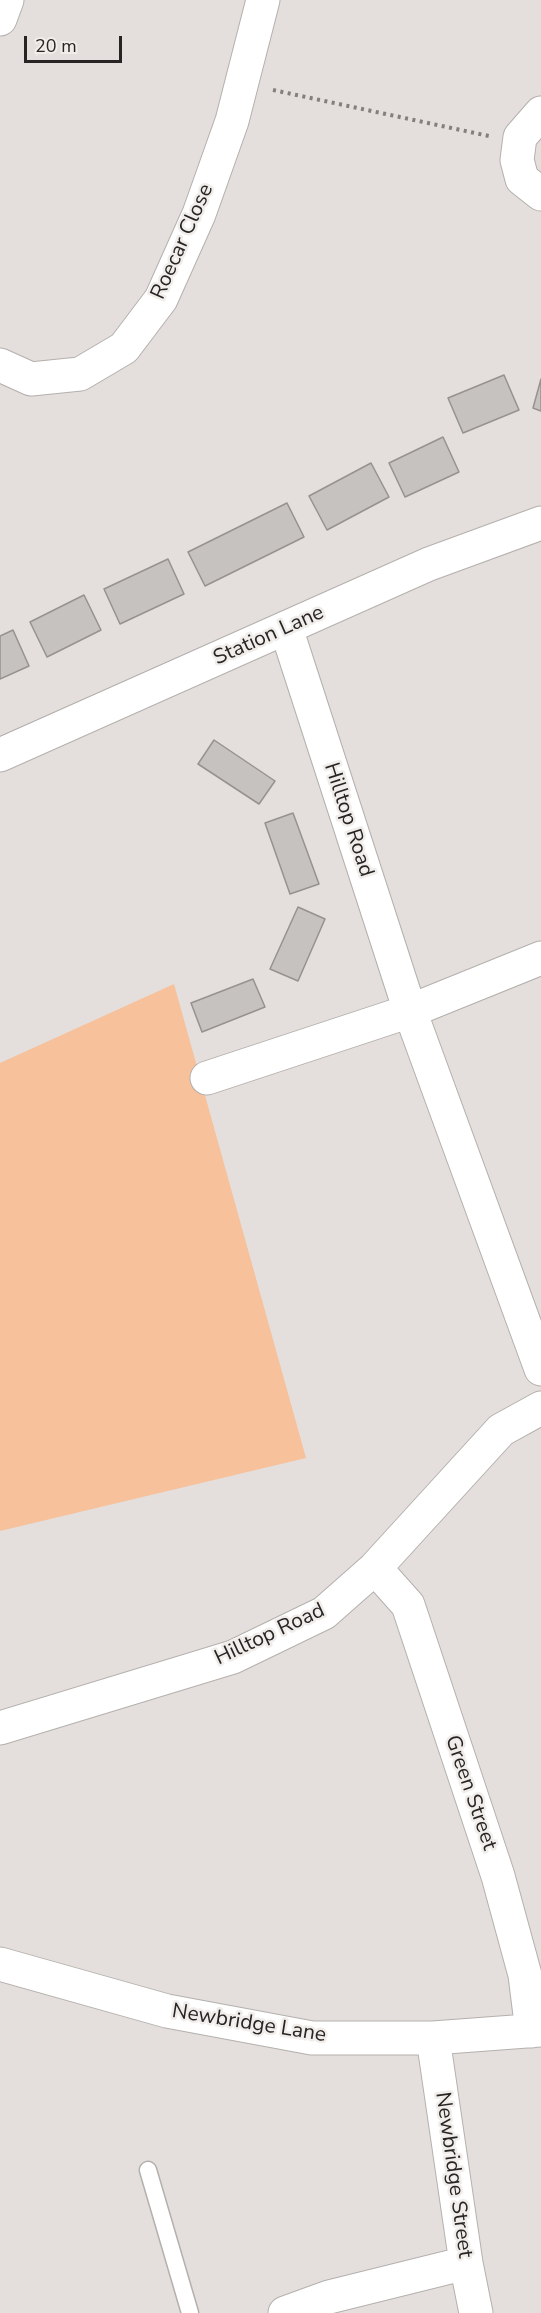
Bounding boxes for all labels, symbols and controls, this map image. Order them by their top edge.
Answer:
scale bar [27,24,124,62]
text: 20 m [35,34,77,58]
street label: Roecar Close [146,180,220,304]
street label: Station Lane [210,600,328,672]
street label: Hilltop Road [318,760,378,880]
street label: Hilltop Road [211,1599,329,1671]
street label: Green Street [439,1732,501,1854]
street label: Newbridge Lane [170,1999,328,2049]
street label: Newbridge Street [429,2090,477,2260]

